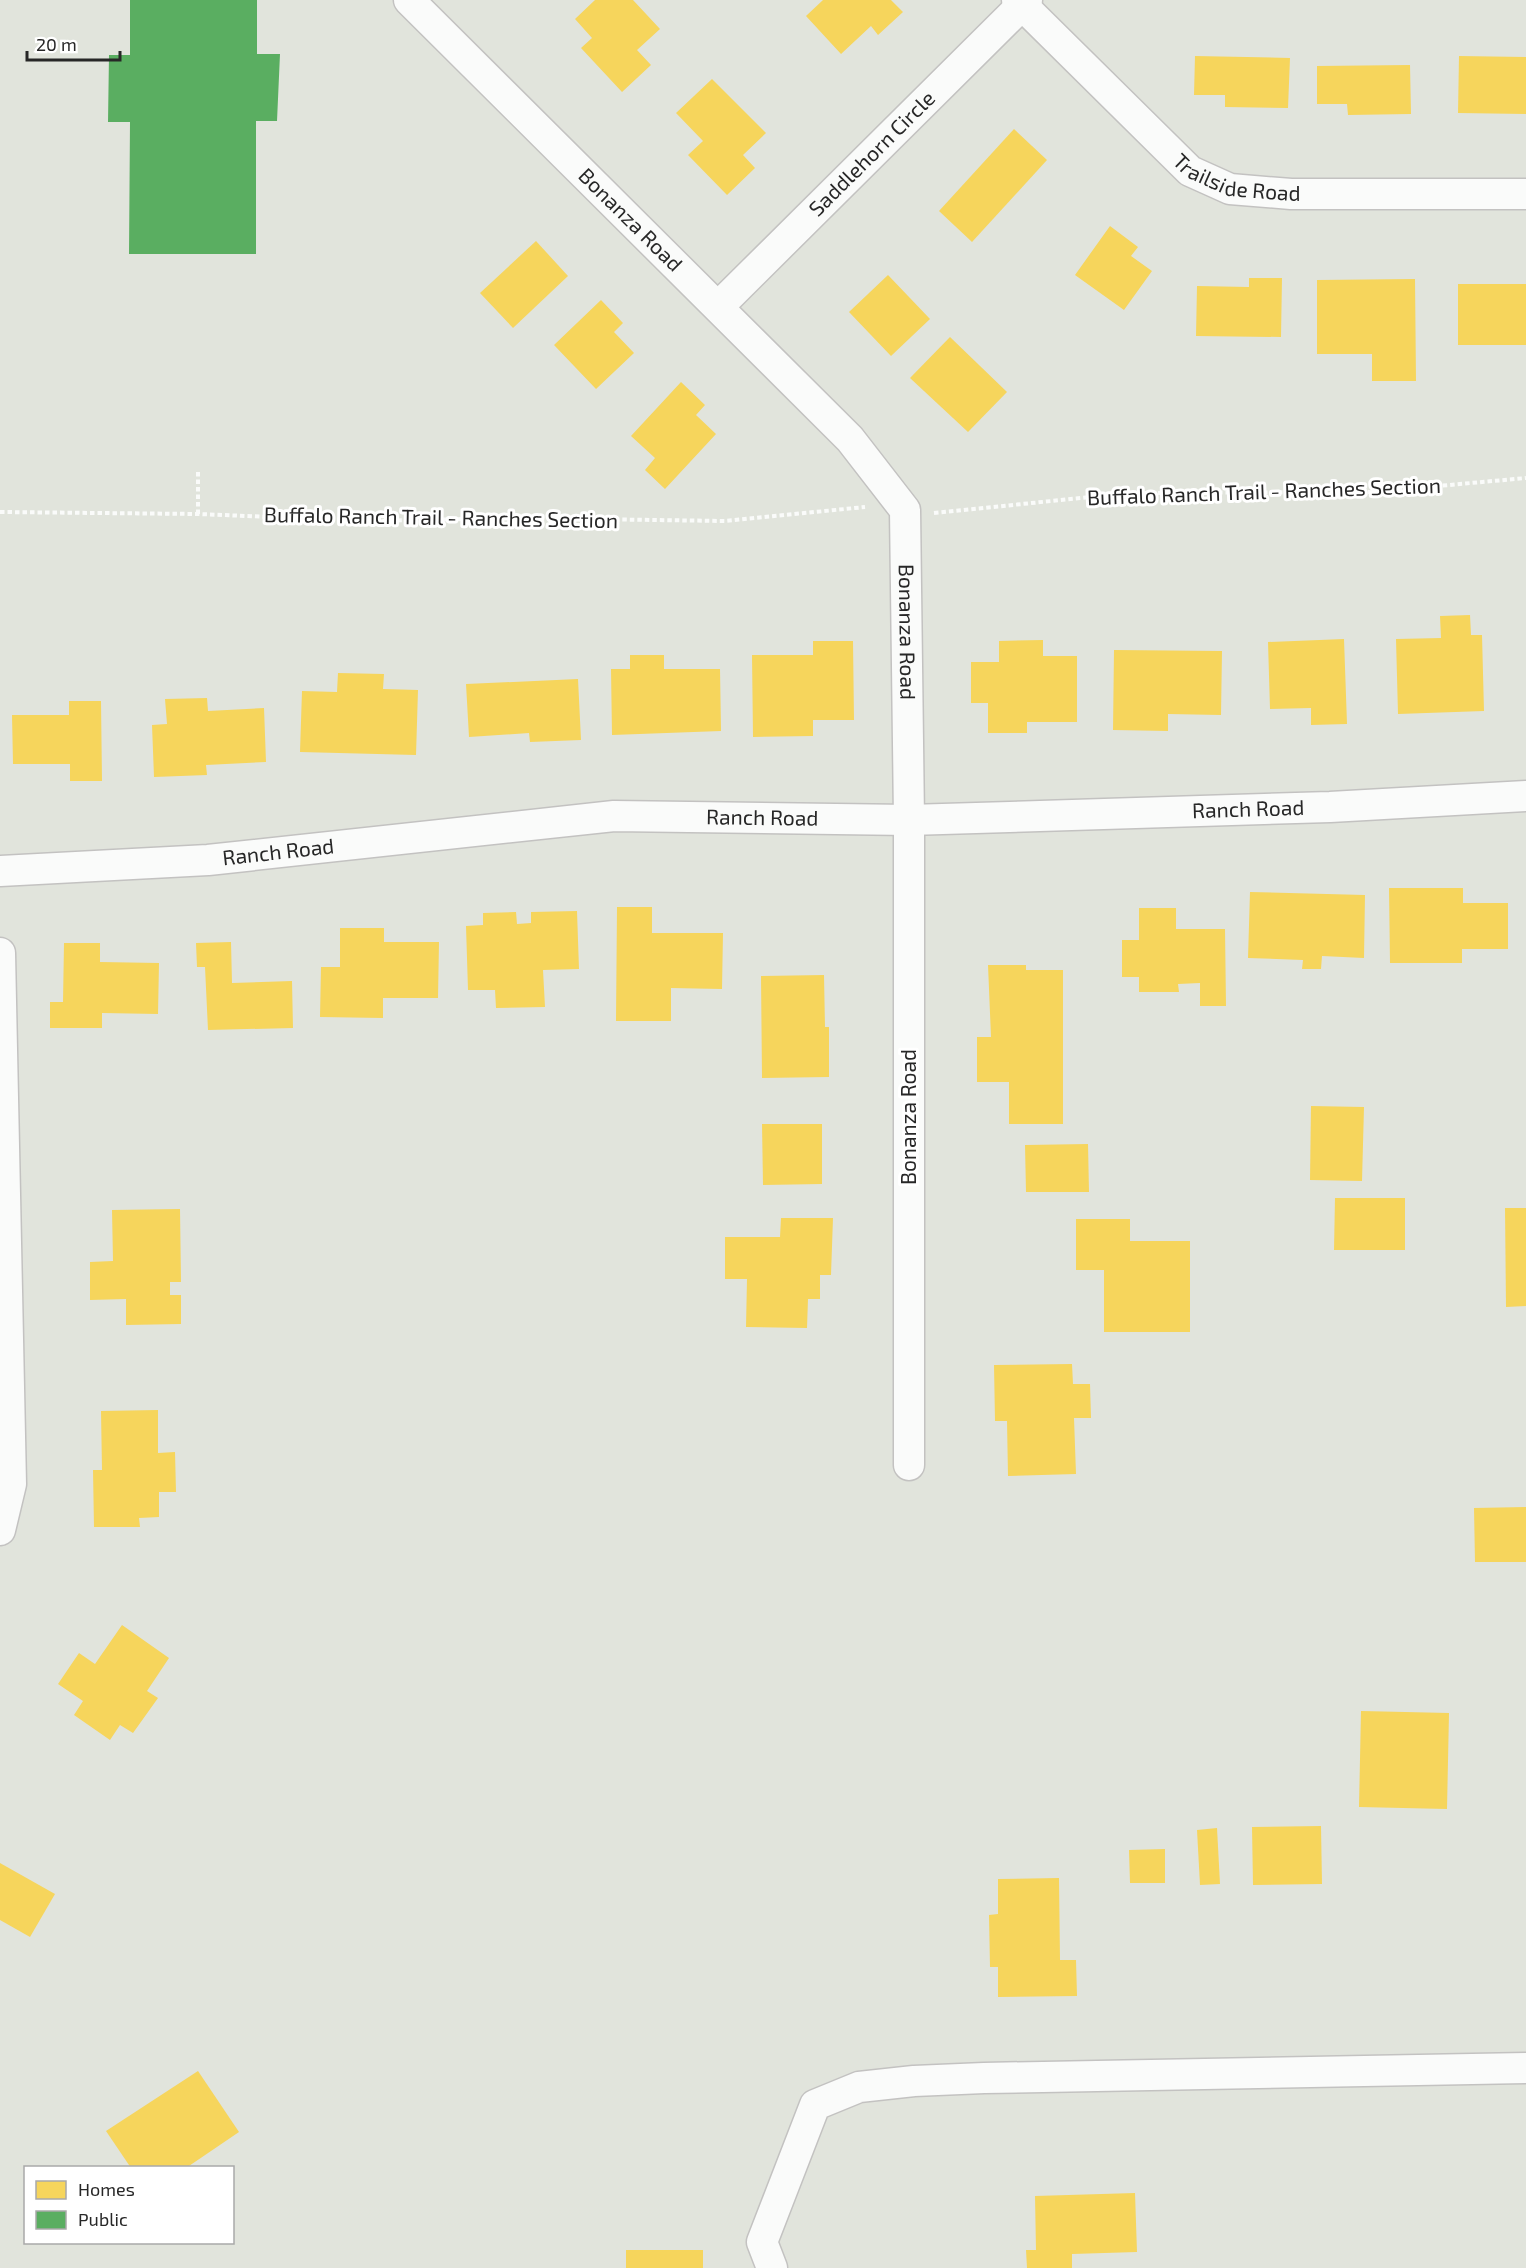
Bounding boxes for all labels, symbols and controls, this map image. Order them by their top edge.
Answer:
scale bar [27,24,120,62]
text: 20 m [36,33,77,55]
street label: Saddlehorn Circle [803,85,939,221]
street label: Trailside Road [1169,148,1301,205]
street label: Bonanza Road [574,162,688,276]
street label: Buffalo Ranch Trail - Ranches Section [1087,472,1441,509]
street label: Buffalo Ranch Trail - Ranches Section [264,501,618,532]
street label: Bonanza Road [895,564,921,700]
street label: Ranch Road [1192,794,1305,822]
street label: Ranch Road [706,803,819,830]
street label: Ranch Road [221,832,335,869]
street label: Bonanza Road [895,1049,920,1185]
legend [24,2166,234,2244]
text: Homes [78,2178,135,2200]
text: Public [78,2208,128,2230]

